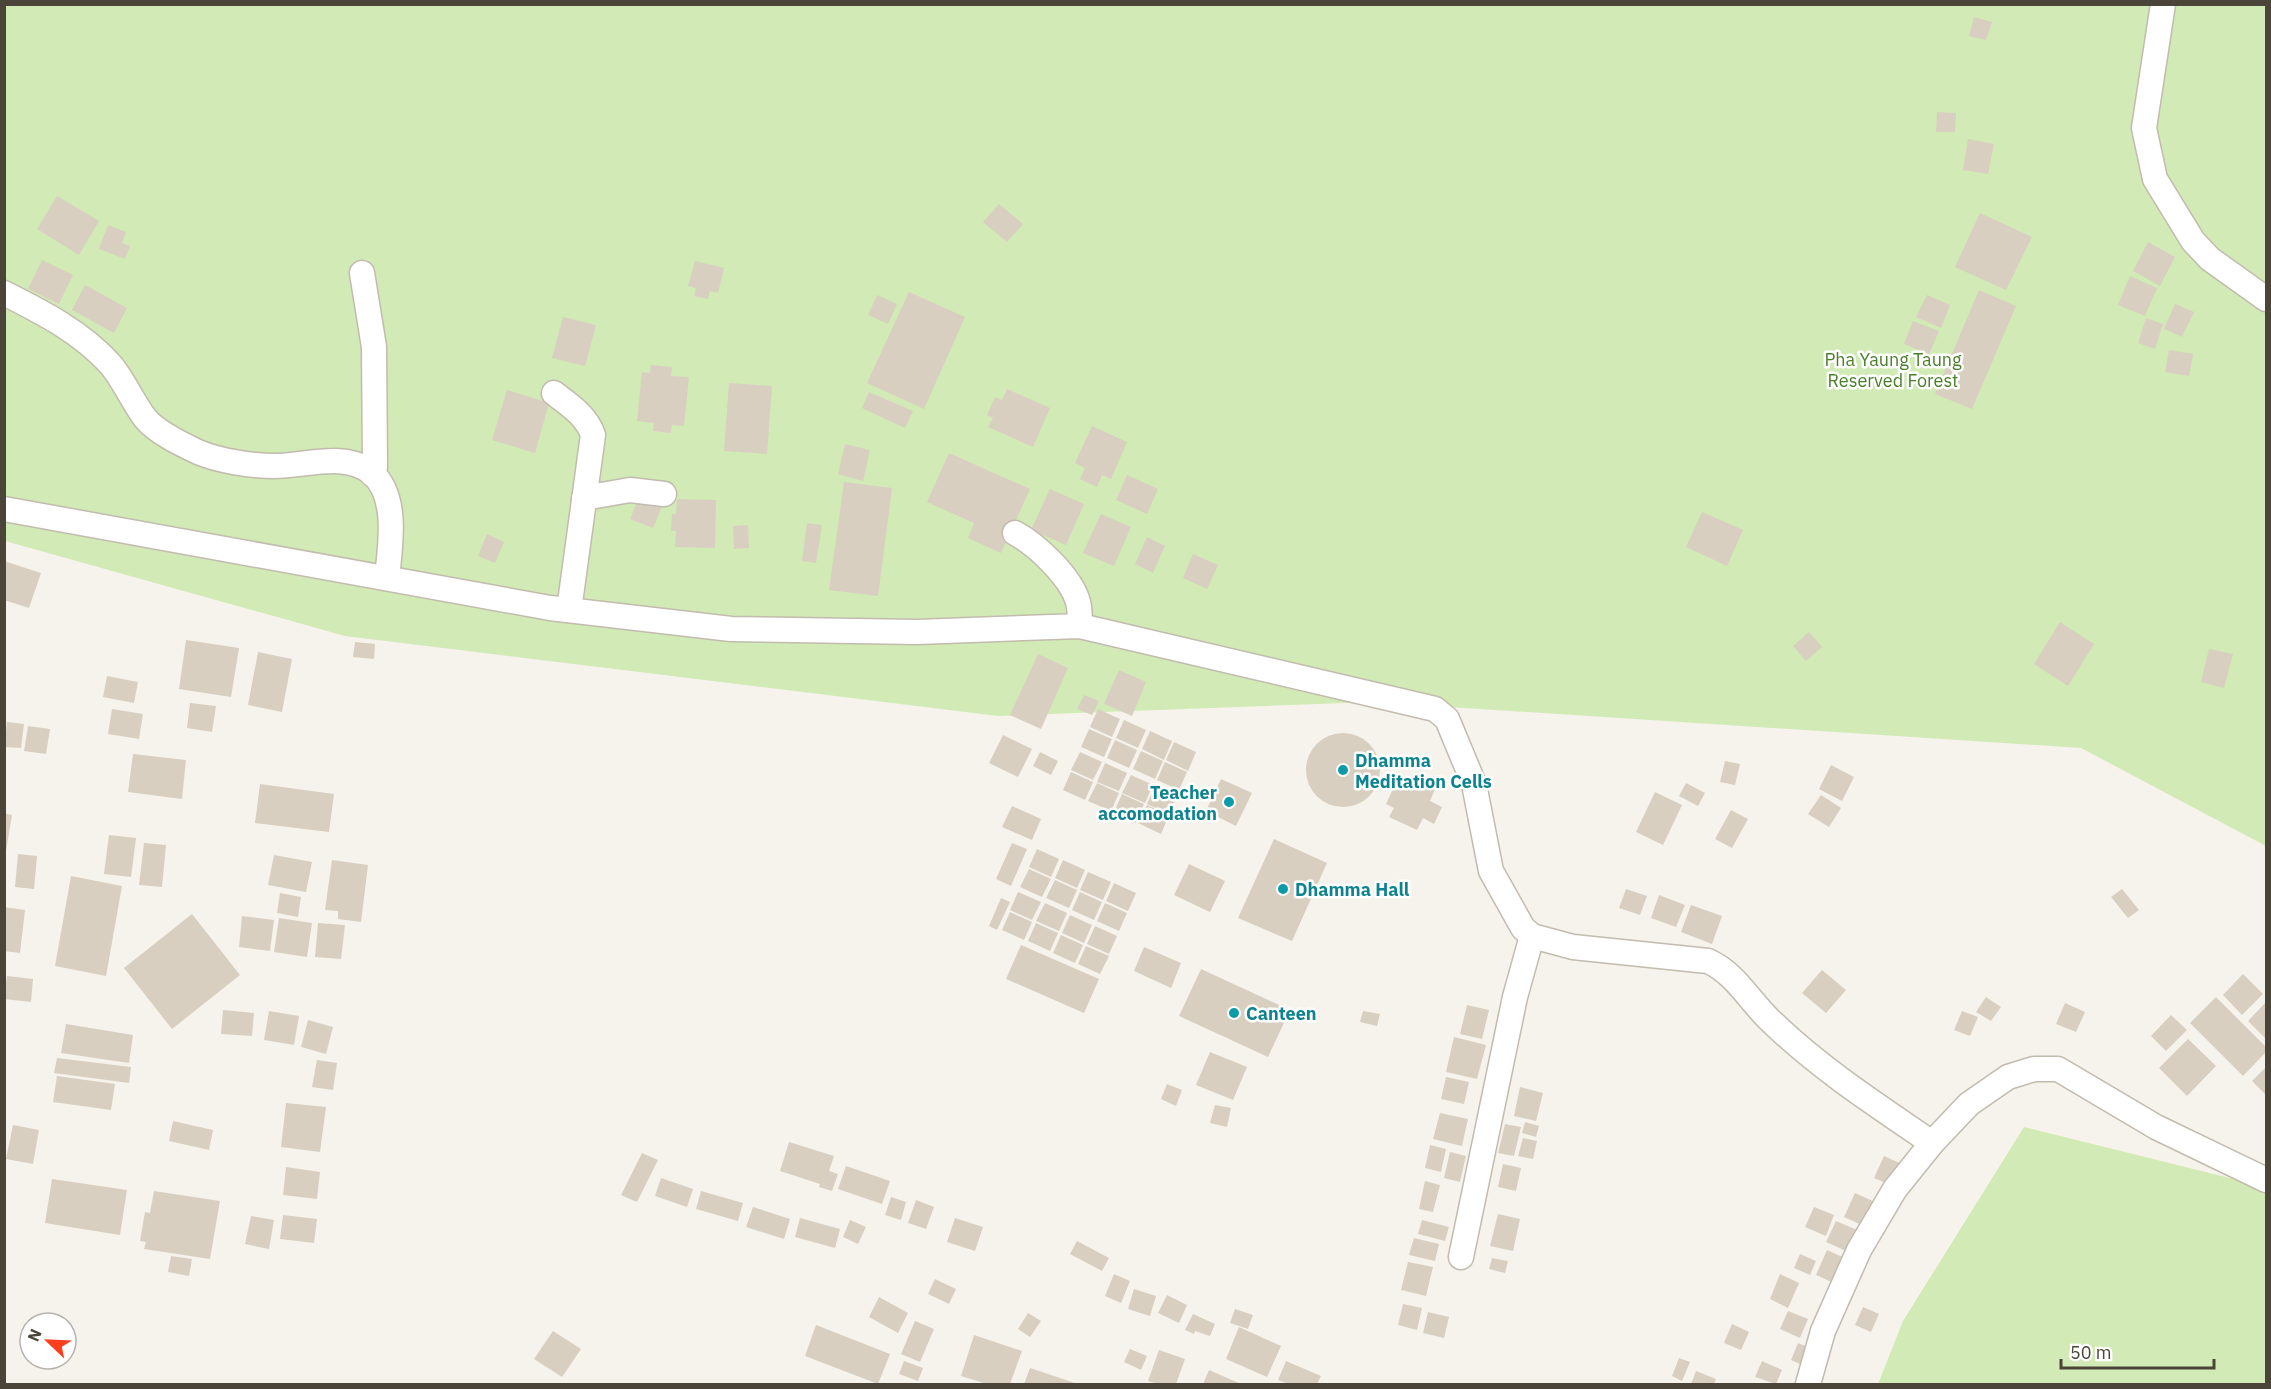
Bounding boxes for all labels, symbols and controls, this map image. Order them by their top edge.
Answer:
park label: Pha Yaung Taung Reserved Forest [1824,348,1962,392]
place label: Dhamma Meditation Cells [1355,749,1492,793]
marker: Dhamma Meditation Cells [1336,763,1350,777]
place label: Teacher accomodation [1098,781,1217,825]
marker: Teacher accomodation [1222,795,1236,809]
place label: Dhamma Hall [1295,878,1410,901]
marker: Dhamma Hall [1276,882,1290,896]
place label: Canteen [1246,1002,1316,1025]
marker: Canteen [1227,1006,1241,1020]
north arrow [18,1311,78,1371]
text: N [23,1326,46,1344]
scale bar [2061,1332,2214,1370]
text: 50 m [2070,1341,2112,1364]

